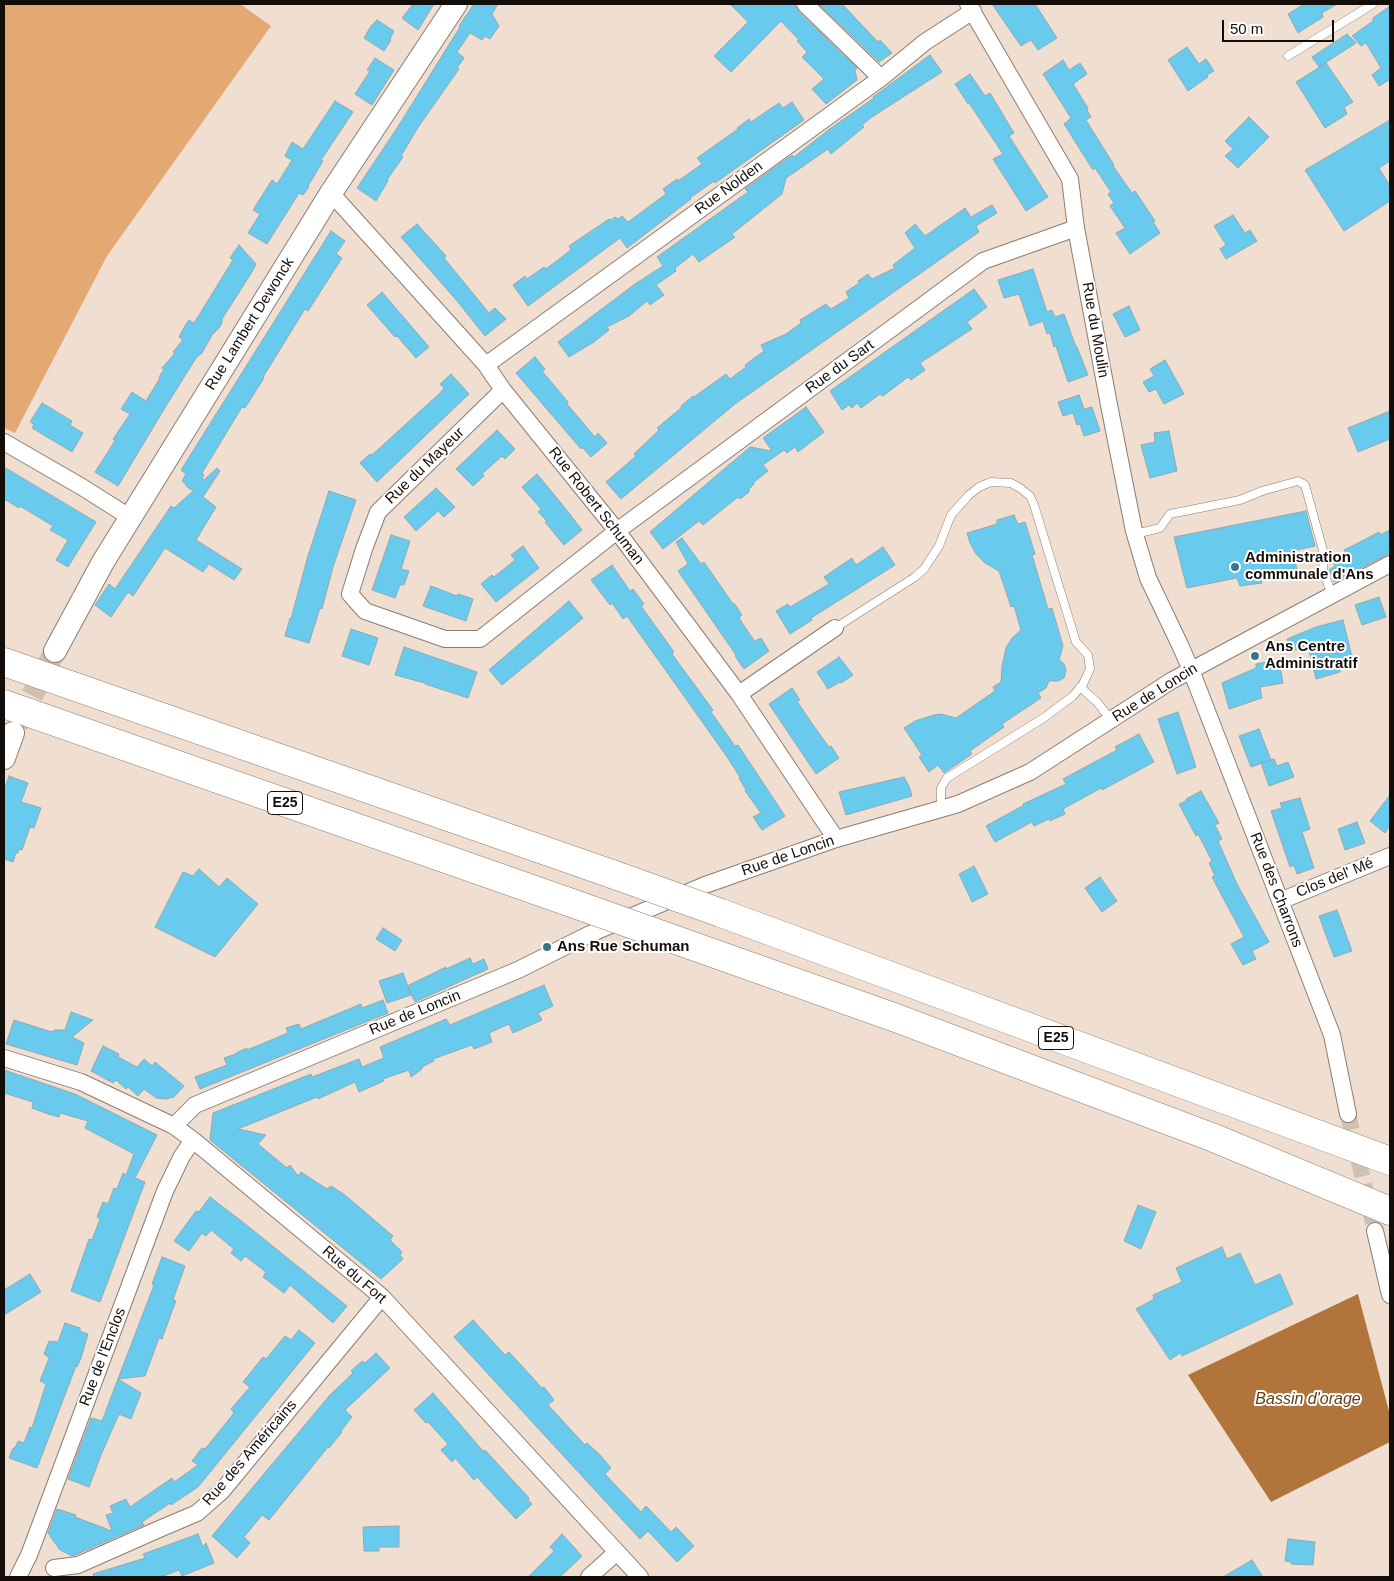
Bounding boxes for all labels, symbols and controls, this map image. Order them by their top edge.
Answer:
scale bar [1224,10,1336,42]
text: 50 m [1230,20,1263,37]
street label: Rue Nolden [692,157,766,219]
street label: Rue Lambert Dewonck [202,255,298,393]
street label: Rue du Moulin [1078,281,1112,379]
street label: Rue du Sart [802,336,878,398]
street label: Rue du Mayeur [382,424,468,508]
street label: Rue Robert Schuman [545,444,647,568]
place label: Administration communale d'Ans [1245,549,1374,584]
marker: Administration communale d'Ans [1229,561,1241,573]
place label: Ans Centre Administratif [1265,638,1358,673]
marker: Ans Centre Administratif [1249,650,1261,662]
street label: Rue de Loncin [1109,660,1201,726]
road number: E25 [268,791,302,814]
street label: Rue des Charrons [1246,830,1306,950]
street label: Rue de Loncin [739,832,837,880]
street label: Clos del' Mé [1294,854,1376,902]
place label: Ans Rue Schuman [557,938,690,956]
marker: Ans Rue Schuman [541,941,553,953]
street label: Rue de Loncin [367,987,463,1039]
road number: E25 [1038,1026,1074,1050]
street label: Rue du Fort [318,1242,390,1308]
street label: Rue de l'Enclos [76,1305,130,1409]
water label: Bassin d'orage [1255,1390,1361,1410]
street label: Rue des Américains [199,1396,301,1510]

